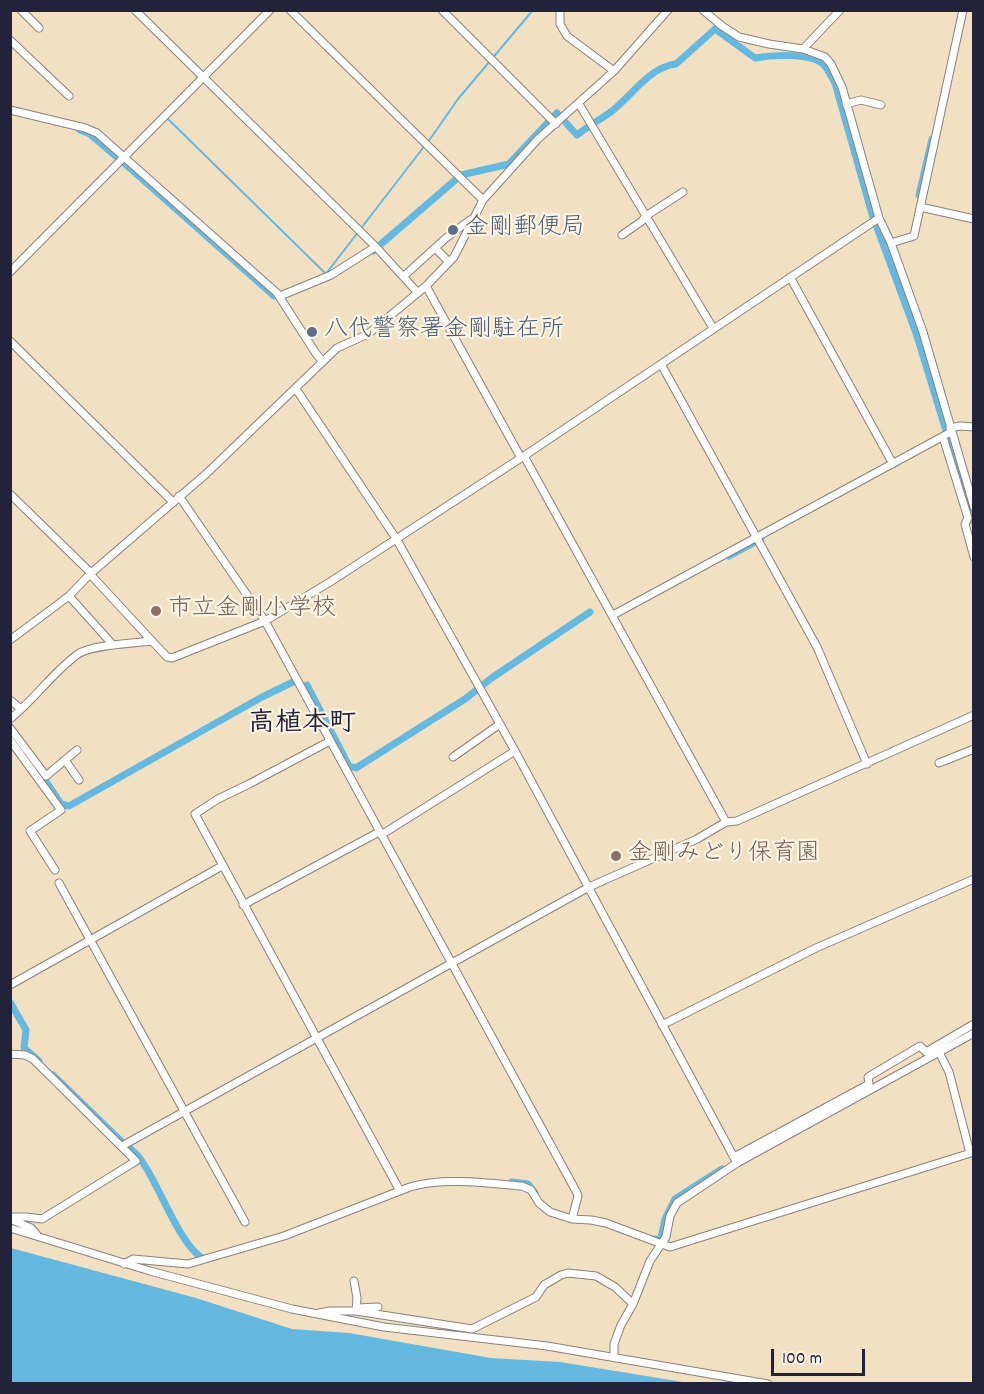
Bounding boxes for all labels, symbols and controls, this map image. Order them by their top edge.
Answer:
place label: 金剛郵便局 [465,216,585,244]
marker: 金剛郵便局 [446,223,460,237]
place label: 八代警察署金剛駐在所 [324,318,564,346]
marker: 八代警察署金剛駐在所 [305,325,319,339]
place label: 市立金剛小学校 [168,597,336,625]
marker: 市立金剛小学校 [149,604,163,618]
district label: 高植本町 [248,710,356,742]
place label: 金剛みどり保育園 [628,842,820,870]
marker: 金剛みどり保育園 [609,849,623,863]
scale bar [774,1337,868,1375]
text: 100 m [782,1347,822,1372]

